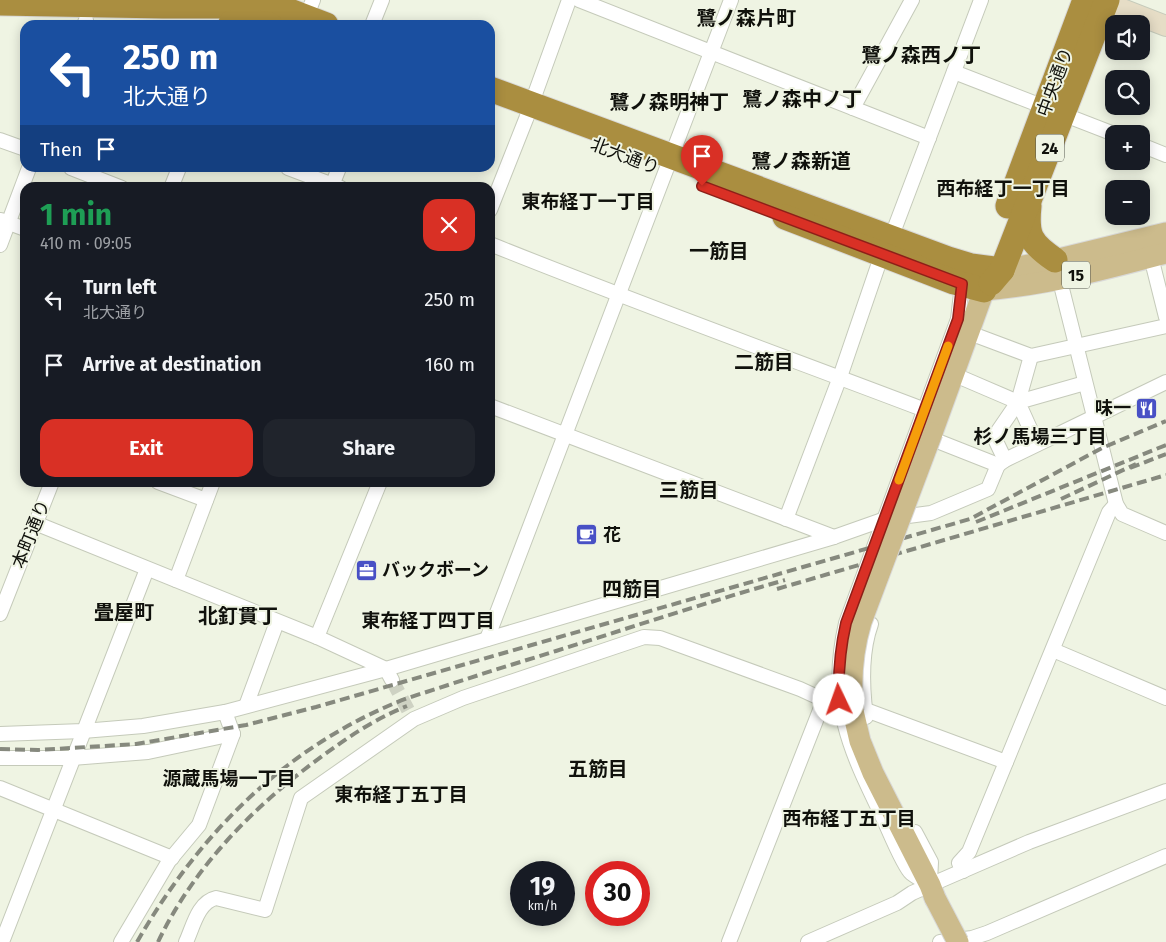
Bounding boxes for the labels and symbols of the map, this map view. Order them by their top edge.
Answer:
district label: 鷺ノ森片町 [696,6,796,30]
district label: 鷺ノ森西ノ丁 [861,43,981,67]
street label: 中央通り [1032,44,1078,120]
district label: 鷺ノ森中ノ丁 [742,87,862,111]
district label: 鷺ノ森明神丁 [609,90,729,114]
street label: 北大通り [587,133,663,179]
road number: 24 [1036,134,1064,162]
pin [681,135,723,186]
district label: 鷺ノ森新道 [751,149,851,173]
district label: 西布経丁一丁目 [936,177,1070,200]
district label: 東布経丁一丁目 [521,190,655,213]
district label: 一筋目 [689,239,749,263]
road number: 15 [1062,262,1090,288]
district label: 二筋目 [734,350,794,374]
restaurant icon: 味一 [1135,396,1159,420]
place label: 味一 [1095,397,1131,419]
district label: 杉ノ馬場三丁目 [973,425,1107,448]
district label: 三筋目 [659,478,719,502]
street label: 本町通り [7,497,55,571]
cafe icon: 花 [575,523,599,547]
place label: 花 [603,524,621,546]
office icon: バックボーン [354,558,378,582]
place label: バックボーン [382,559,489,581]
district label: 四筋目 [602,577,662,601]
district label: 畳屋町 [94,600,154,624]
district label: 北釘貫丁 [198,604,278,628]
district label: 東布経丁四丁目 [361,609,495,632]
position arrow [812,673,864,725]
district label: 五筋目 [568,757,628,781]
district label: 源蔵馬場一丁目 [162,767,296,790]
district label: 東布経丁五丁目 [334,783,468,806]
district label: 西布経丁五丁目 [782,807,916,830]
speed limit sign: 30 [585,861,650,926]

